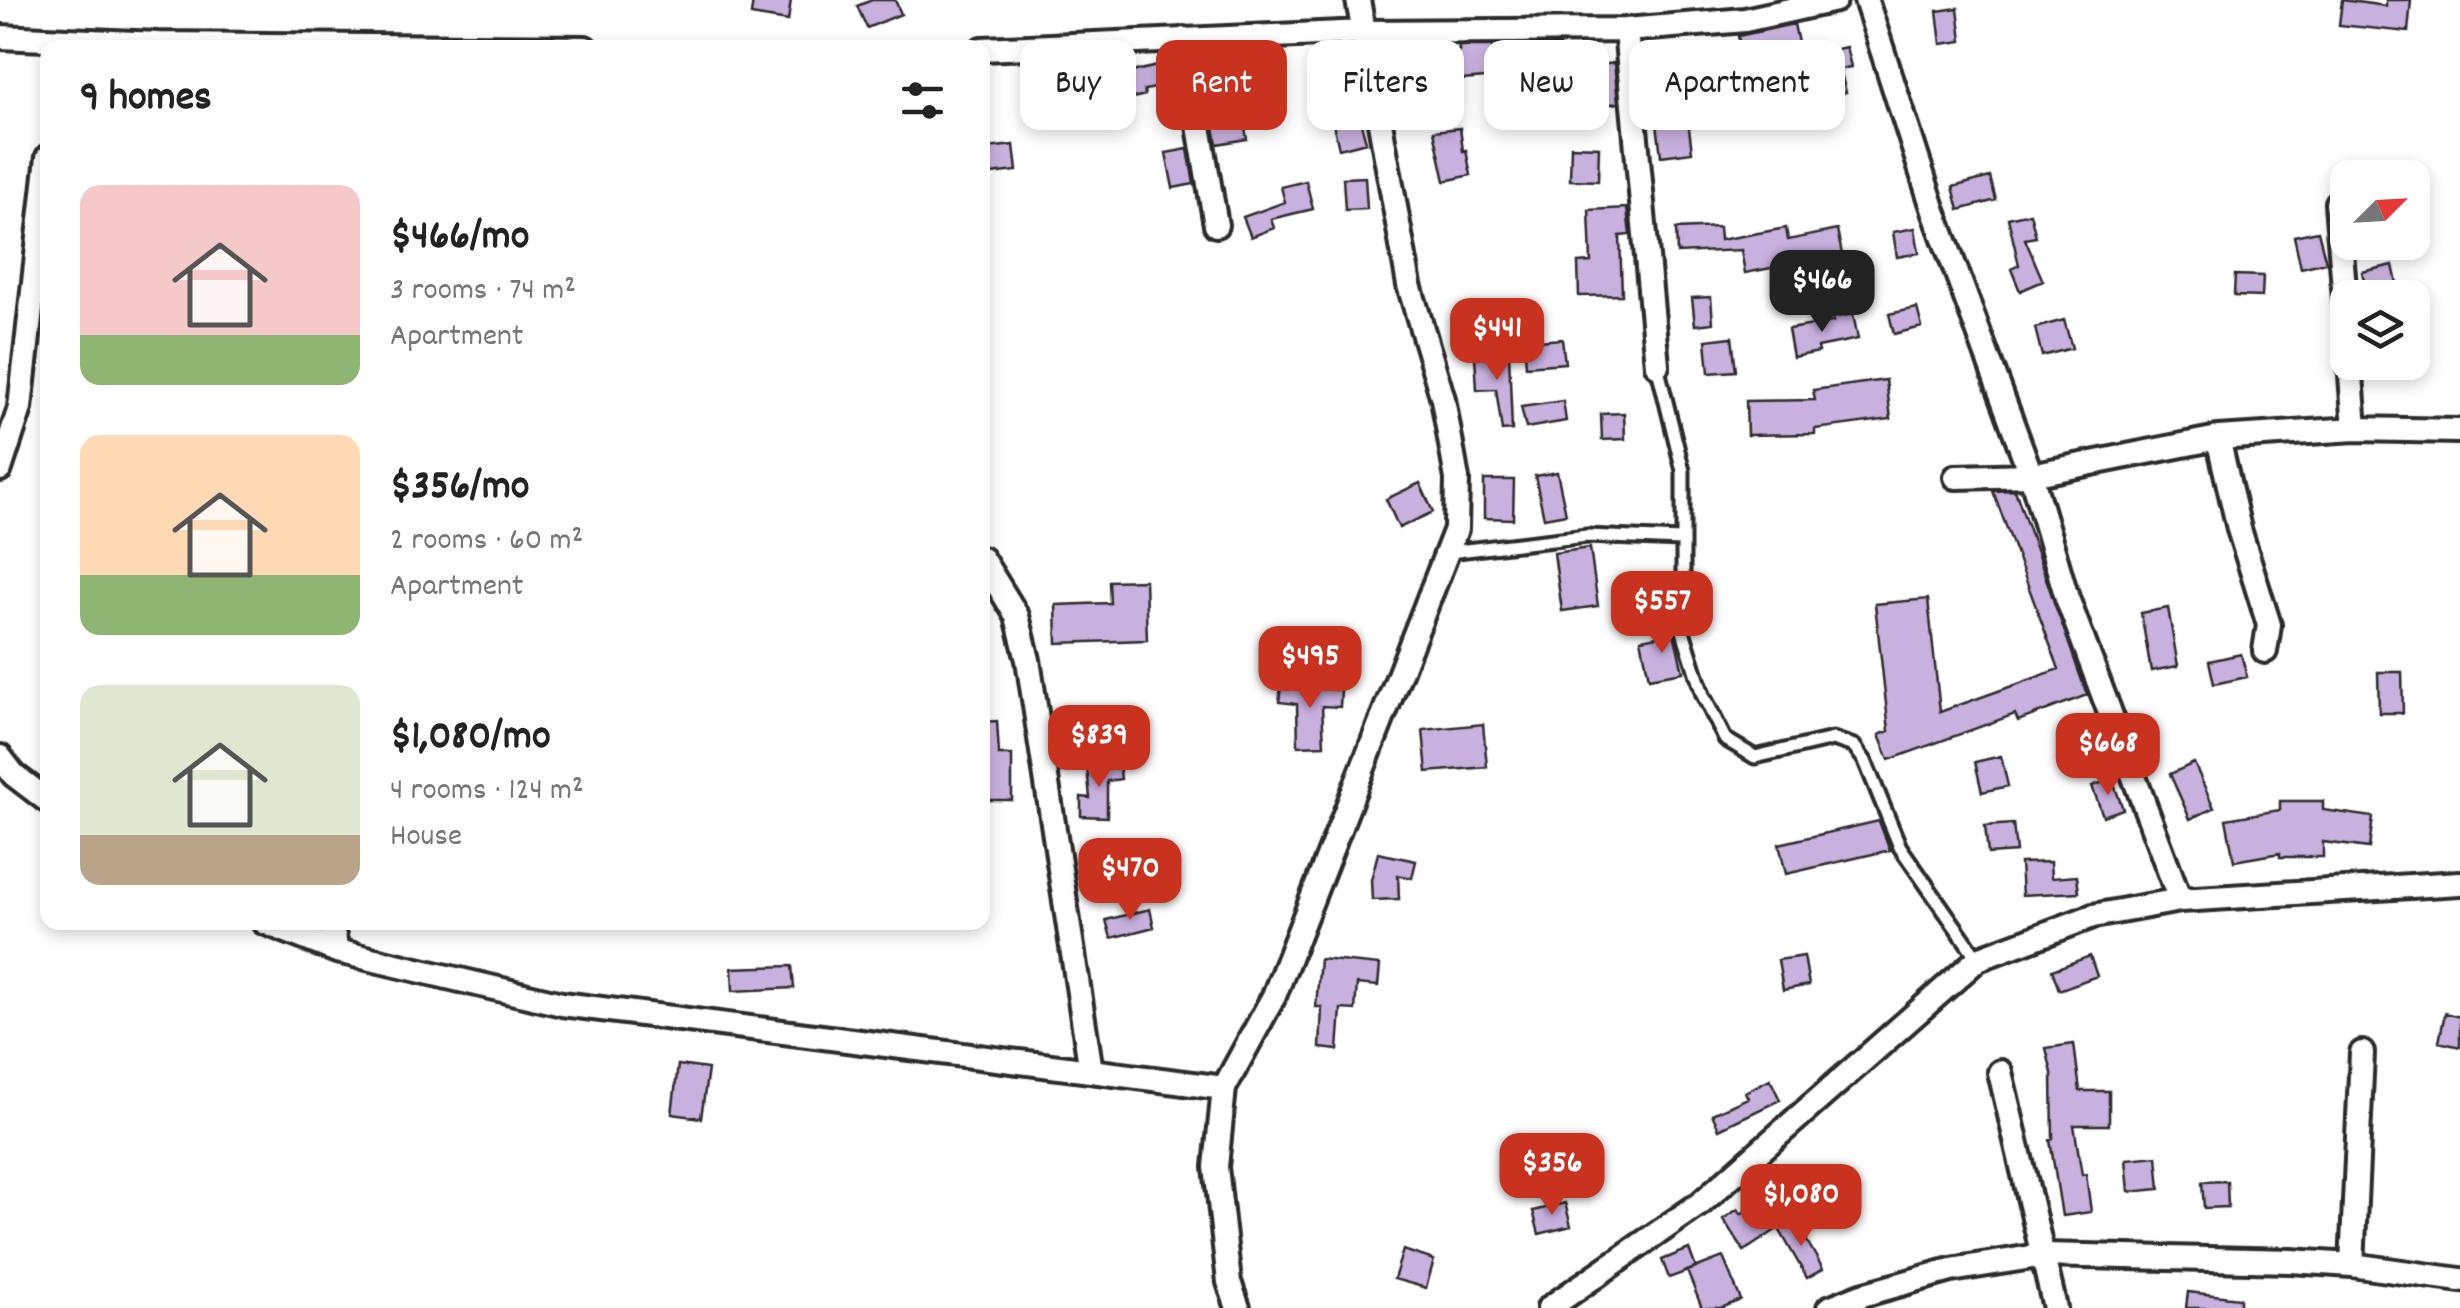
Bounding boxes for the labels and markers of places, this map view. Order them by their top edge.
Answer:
pin: $466 [1763,250,1881,335]
pin: $441 [1438,298,1556,383]
pin: $557 [1603,571,1721,656]
pin: $495 [1251,626,1369,711]
pin: $839 [1040,705,1158,790]
pin: $668 [2049,713,2167,798]
pin: $470 [1071,838,1189,923]
pin: $356 [1493,1133,1611,1218]
pin: $1,080 [1720,1164,1882,1249]

